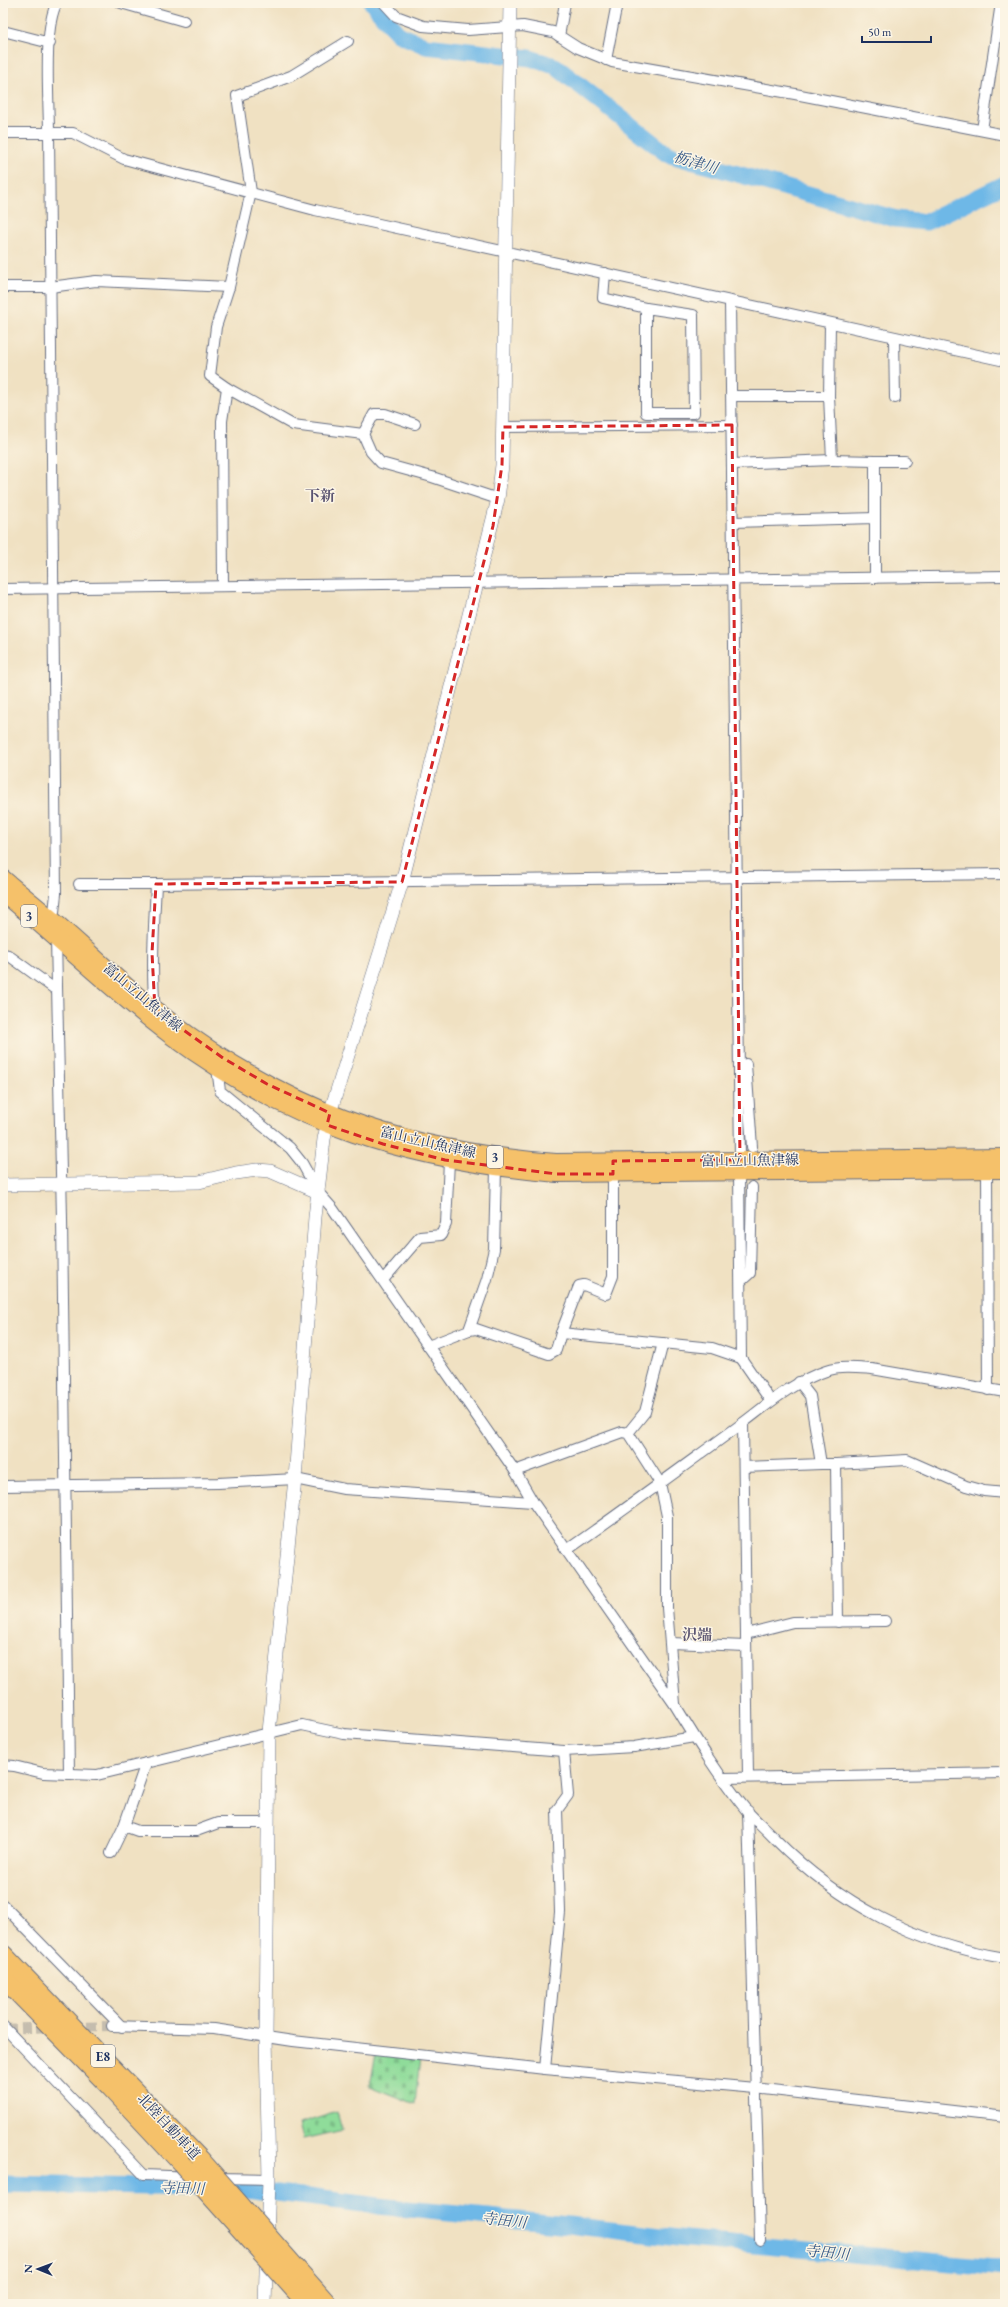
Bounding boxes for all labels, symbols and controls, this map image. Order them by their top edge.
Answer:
scale bar [862,18,931,44]
text: 50 m [868,24,892,40]
water label: 栃津川 [672,147,722,178]
district label: 下新 [305,486,335,505]
road number: 3 [21,905,37,927]
street label: 富山立山魚津線 [100,959,186,1035]
street label: 富山立山魚津線 [378,1122,478,1162]
road number: 3 [487,1146,503,1168]
street label: 富山立山魚津線 [701,1150,799,1170]
district label: 沢端 [682,1625,712,1644]
road number: E8 [91,2045,115,2067]
street label: 北陸自動車道 [134,2089,204,2163]
water label: 寺田川 [159,2178,207,2198]
water label: 寺田川 [481,2208,529,2232]
water label: 寺田川 [804,2241,852,2264]
north arrow [18,2249,58,2289]
text: N [21,2264,35,2273]

